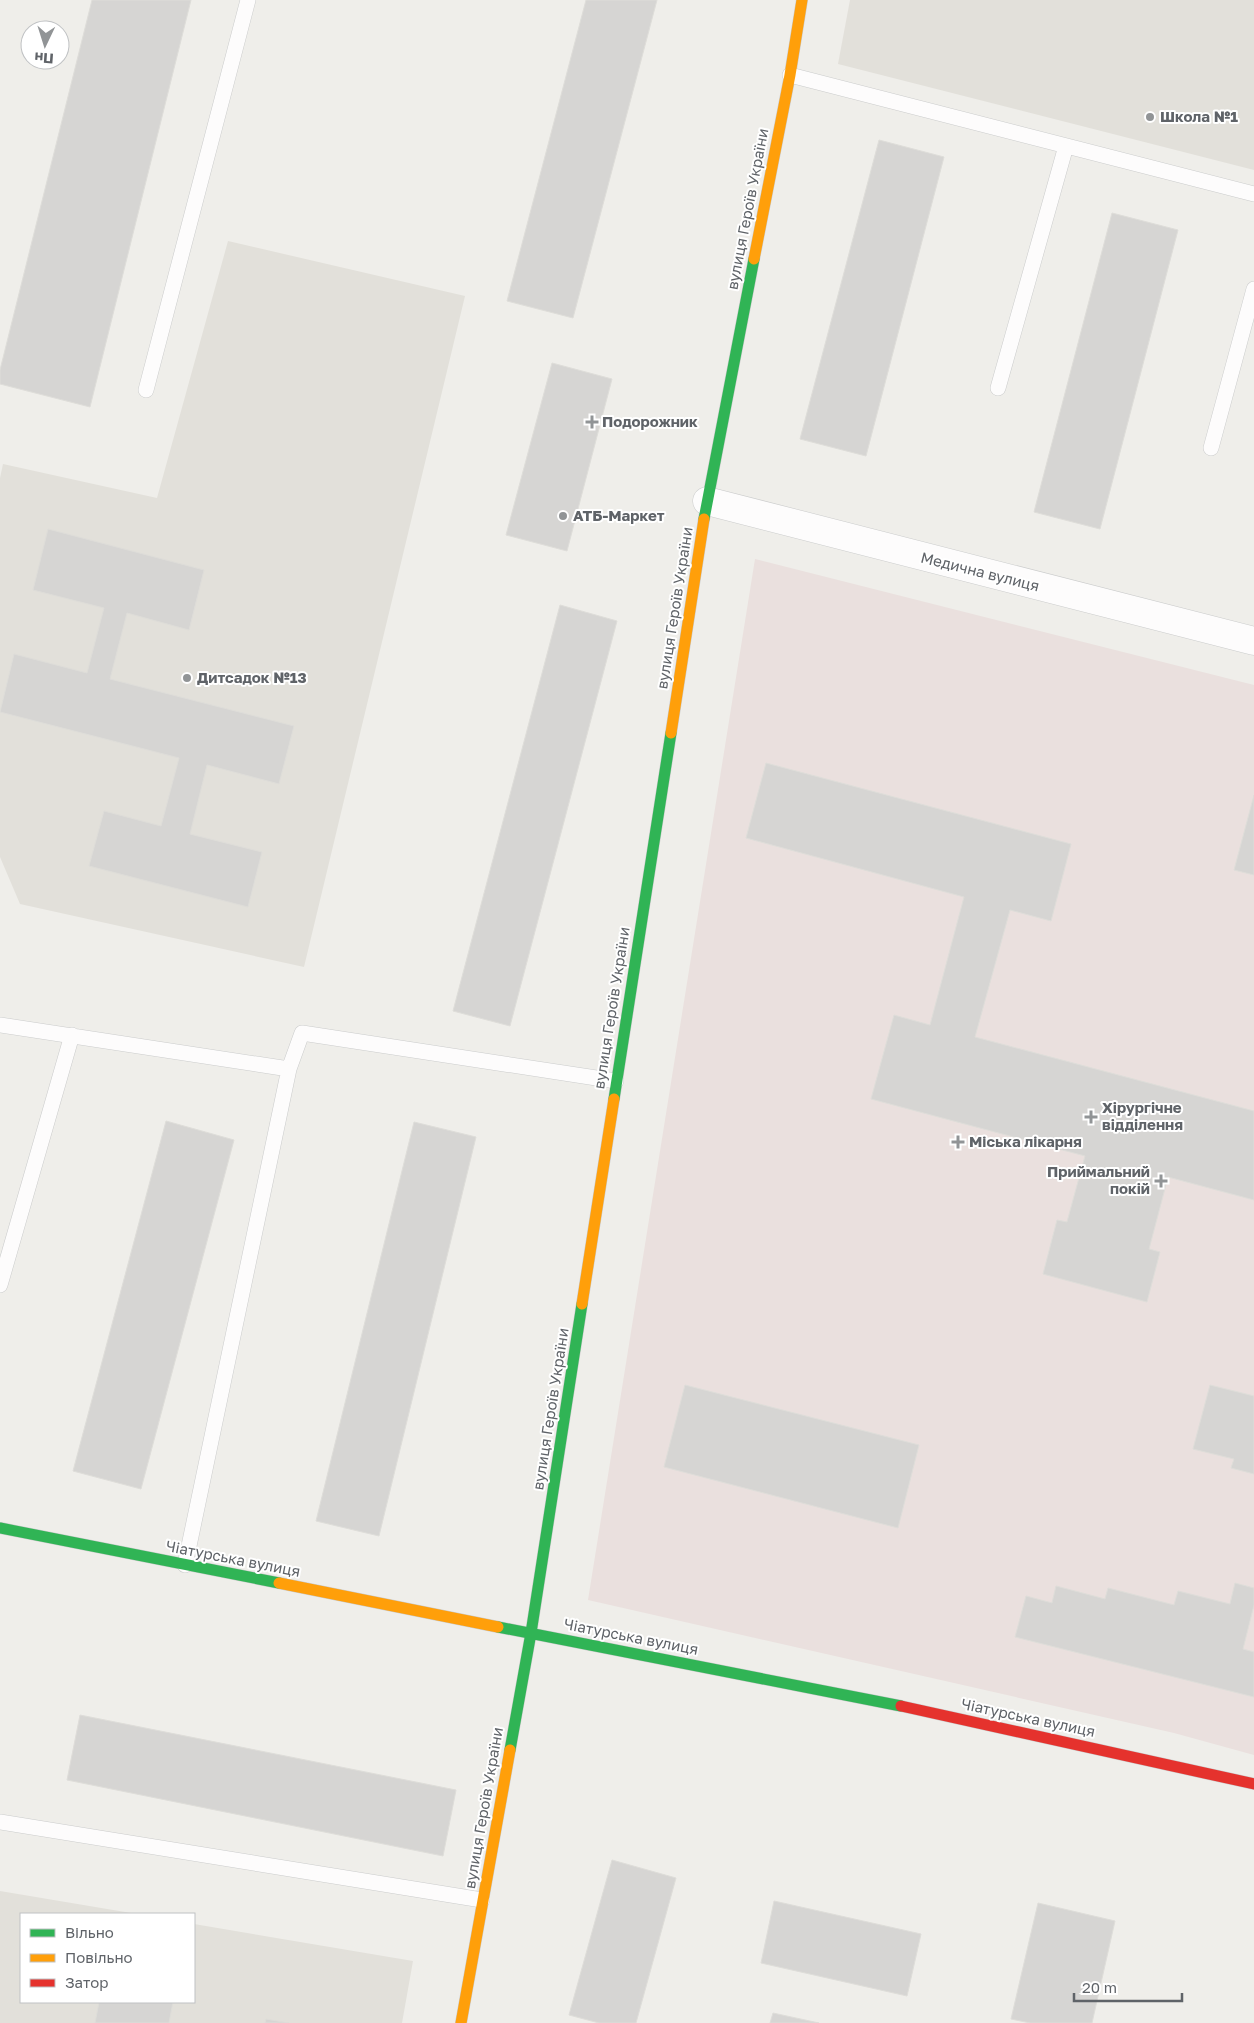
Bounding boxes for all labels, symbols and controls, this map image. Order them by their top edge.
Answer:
north arrow [20,20,70,70]
text: Пн [34,49,54,68]
place label: Школа №1 [1160,107,1238,125]
marker: Школа №1 [1144,111,1156,123]
street label: вулиця Героїв України [723,127,771,291]
place label: Подорожник [602,412,698,430]
marker: Подорожник [586,416,598,428]
place label: АТБ-Маркет [573,506,665,524]
marker: АТБ-Маркет [557,510,569,522]
street label: вулиця Героїв України [652,525,696,690]
street label: Медична вулиця [919,548,1041,594]
place label: Дитсадок №13 [197,668,307,686]
marker: Дитсадок №13 [181,672,193,684]
street label: вулиця Героїв України [589,925,633,1090]
place label: Хірургічне відділення [1102,1098,1183,1133]
marker: Хірургічне відділення [1084,1110,1098,1124]
place label: Мiська лiкарня [969,1132,1082,1150]
marker: Мiська лiкарня [951,1135,965,1149]
place label: Приймальний покій [1047,1162,1150,1197]
marker: Приймальний покій [1154,1174,1168,1188]
street label: вулиця Героїв України [528,1326,572,1491]
street label: Чіатурська вулиця [164,1536,302,1580]
street label: Чіатурська вулиця [562,1614,700,1658]
street label: Чіатурська вулиця [960,1694,1097,1740]
street label: вулиця Героїв України [460,1726,506,1890]
legend [20,1913,195,2003]
text: Вільно [65,1923,114,1941]
text: Повільно [65,1948,133,1966]
scale bar [1074,1970,1182,2002]
text: Затор [65,1973,108,1991]
text: 20 m [1082,1978,1117,1996]

